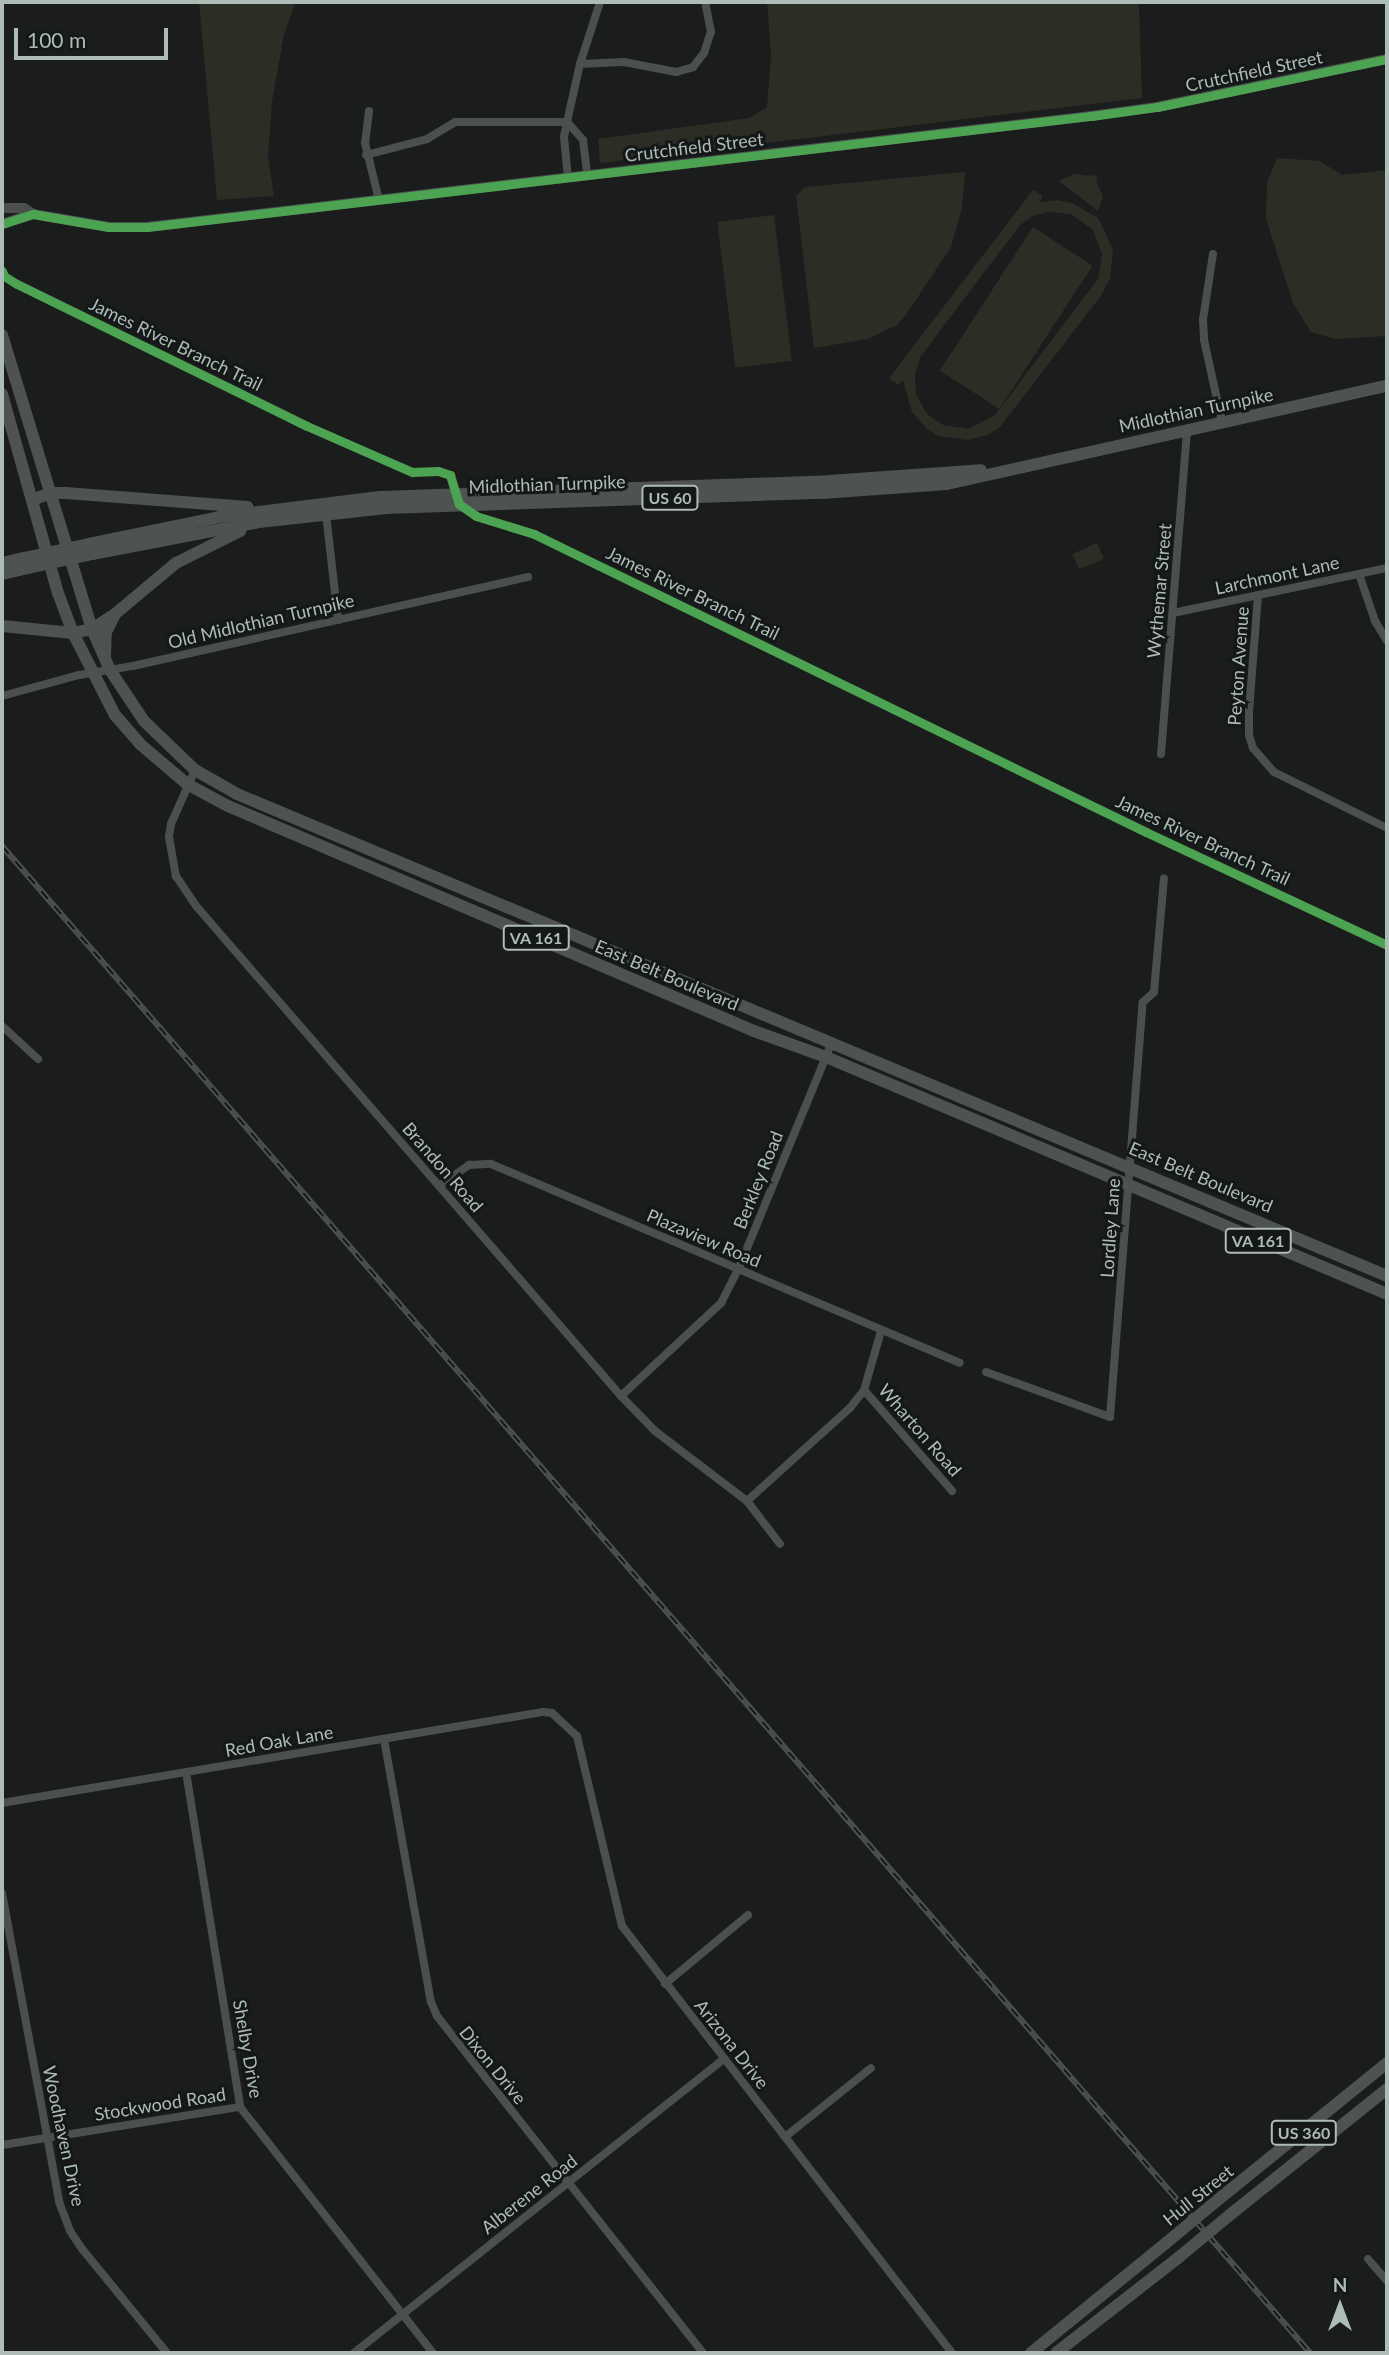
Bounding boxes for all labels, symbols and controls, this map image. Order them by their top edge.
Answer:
scale bar [18,14,172,58]
text: 100 m [27,27,86,52]
street label: Crutchfield Street [1183,46,1325,96]
street label: Crutchfield Street [623,128,765,166]
street label: James River Branch Trail [86,292,266,396]
street label: Midlothian Turnpike [1117,383,1275,437]
street label: Midlothian Turnpike [468,470,626,498]
road number: US 60 [640,485,700,510]
street label: Wythemar Street [1142,522,1176,660]
street label: James River Branch Trail [603,541,783,645]
street label: Larchmont Lane [1213,551,1341,599]
street label: Old Midlothian Turnpike [166,589,356,653]
street label: Peyton Avenue [1223,606,1253,726]
street label: James River Branch Trail [1112,790,1294,890]
road number: VA 161 [501,926,571,950]
street label: East Belt Boulevard [592,935,742,1015]
street label: Brandon Road [398,1118,488,1216]
street label: Berkley Road [729,1128,787,1232]
street label: East Belt Boulevard [1126,1137,1276,1217]
street label: Lordley Lane [1096,1177,1124,1279]
street label: Plazaview Road [643,1204,765,1272]
road number: VA 161 [1223,1228,1293,1254]
street label: Wharton Road [874,1379,966,1481]
street label: Red Oak Lane [223,1721,335,1761]
street label: Arizona Drive [690,1995,774,2093]
street label: Shelby Drive [229,1998,267,2100]
street label: Dixon Drive [455,2022,531,2108]
street label: Woodhaven Drive [39,2064,89,2208]
street label: Stockwood Road [93,2083,227,2125]
road number: US 360 [1271,2120,1337,2146]
street label: Alberene Road [477,2150,581,2238]
street label: Hull Street [1159,2160,1237,2230]
north arrow [1305,2271,1375,2341]
text: N [1333,2273,1347,2296]

